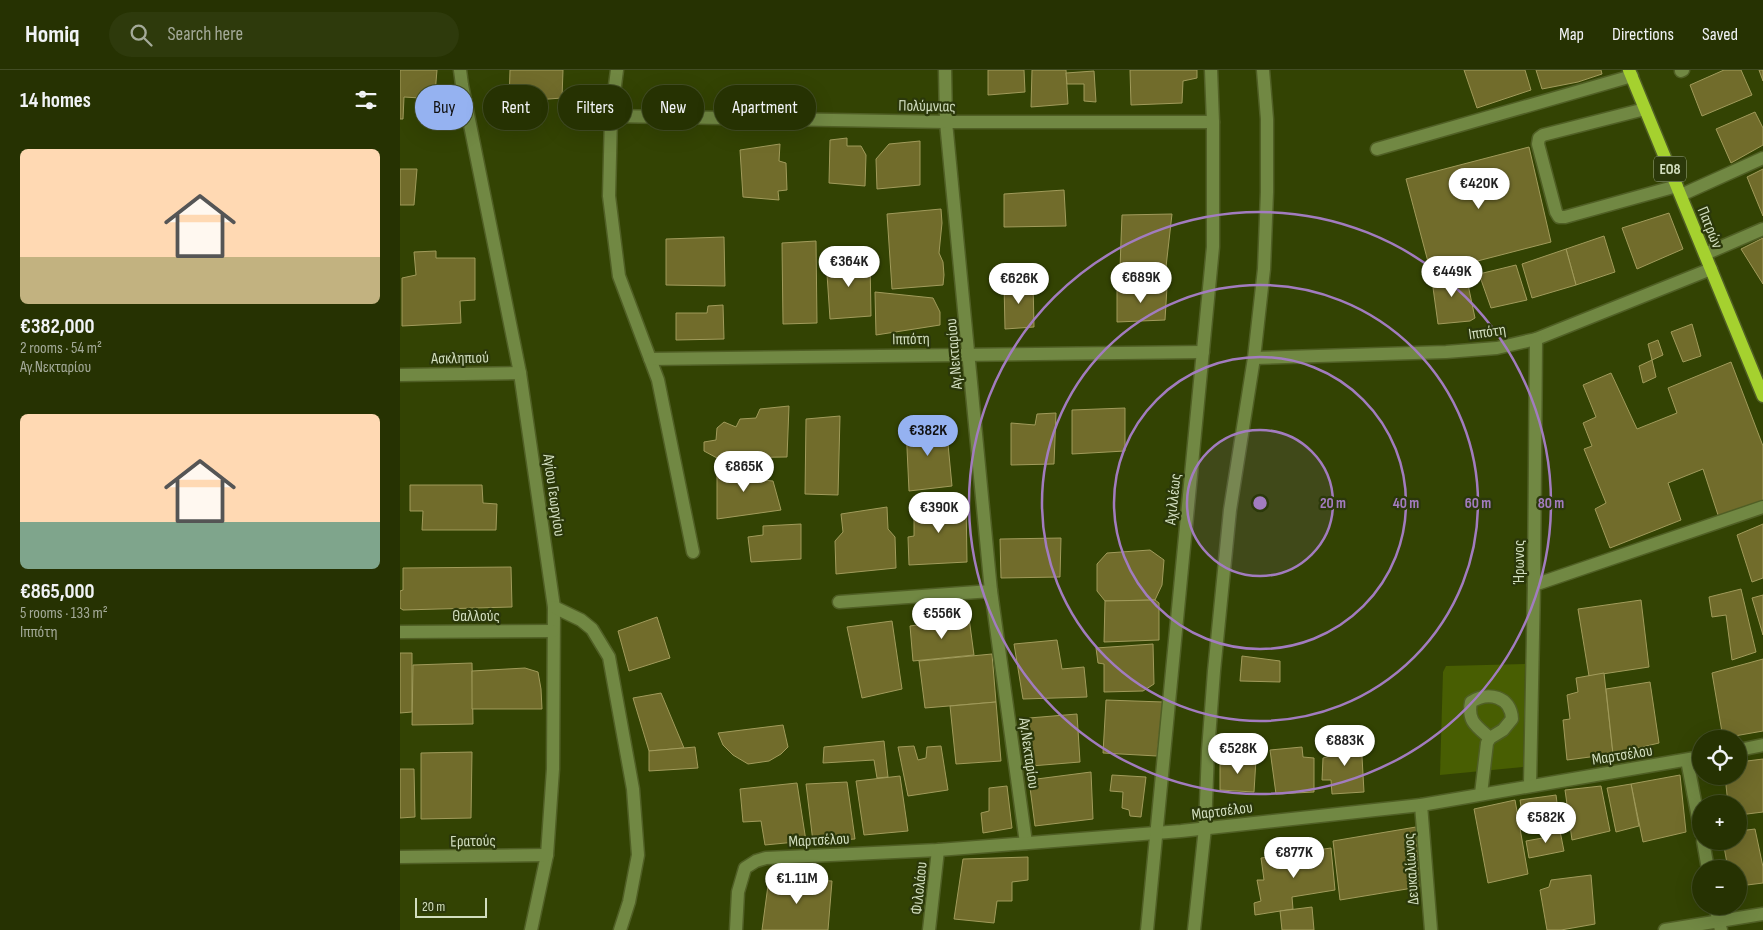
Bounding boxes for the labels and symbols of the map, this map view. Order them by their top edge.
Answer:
street label: Πολύμνιας [898,97,956,116]
road number: ΕΟ8 [1654,156,1686,182]
pin: €420K [1444,168,1514,210]
street label: Πατρών [1693,204,1727,251]
pin: €364K [814,246,884,288]
pin: €449K [1417,256,1487,298]
pin: €626K [984,262,1054,305]
pin: €689K [1106,262,1176,304]
street label: Αγ.Νεκταρίου [942,318,967,391]
street label: Ιππότη [1467,320,1507,345]
street label: Ιππότη [892,330,930,349]
street label: Ασκληπιού [430,348,489,369]
pin: €382K [893,414,963,457]
pin: €865K [709,450,779,493]
street label: Αγίου Γεωργίου [538,452,569,538]
street label: Αχιλλέως [1161,472,1186,527]
pin: €390K [904,492,974,534]
centre of rings [1251,494,1269,512]
text: 20 m [1320,494,1346,513]
text: 40 m [1393,494,1419,513]
text: 60 m [1465,494,1491,513]
text: 80 m [1538,494,1564,513]
street label: Ήρωνος [1510,540,1529,585]
pin: €556K [907,598,977,640]
street label: Θαλλούς [452,607,500,626]
street label: Αγ.Νεκταρίου [1014,716,1043,790]
pin: €883K [1310,724,1380,767]
pin: €528K [1203,732,1273,775]
street label: Μαρτσέλου [1591,741,1654,770]
street label: Μαρτσέλου [1191,798,1254,825]
pin: €582K [1511,802,1581,844]
street label: Μαρτσέλου [788,829,850,852]
street label: Ερατούς [450,832,496,851]
street label: Δευκαλίωνος [1400,832,1423,905]
pin: €877K [1259,836,1329,879]
street label: Φιλολάου [907,861,932,916]
pin: €1.11M [756,862,838,905]
scale bar [415,895,488,918]

